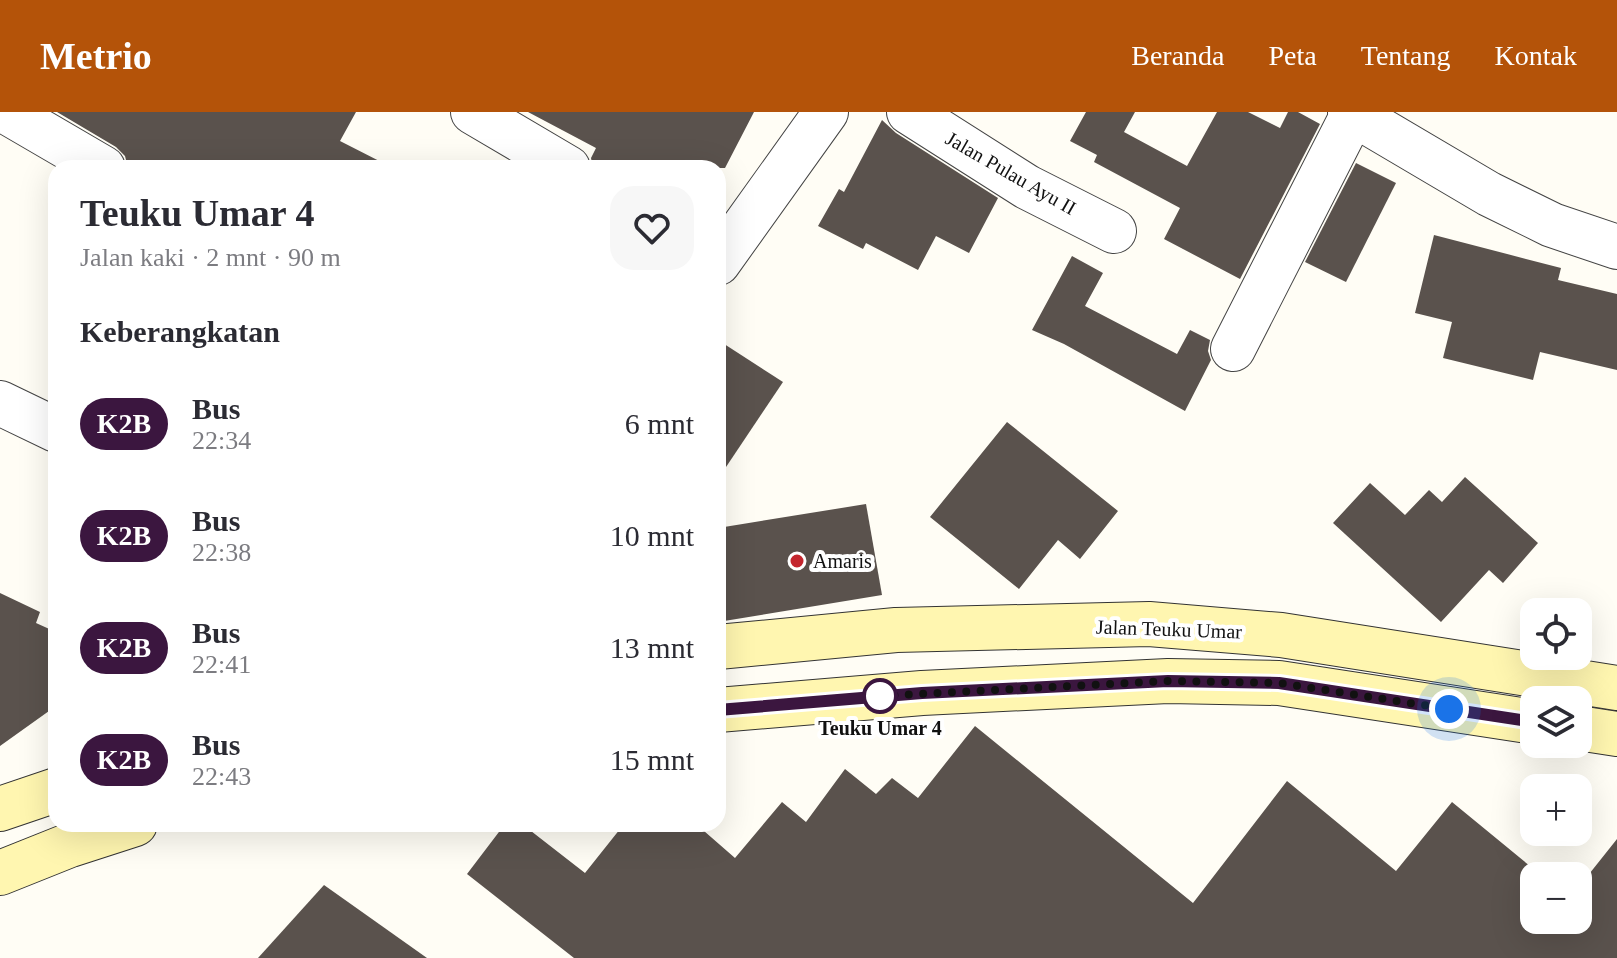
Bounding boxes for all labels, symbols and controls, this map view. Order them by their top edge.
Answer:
text: Metrio [40,35,152,77]
text: Beranda [1131,40,1225,71]
text: Peta [1269,40,1317,71]
text: Tentang [1361,40,1451,71]
text: Kontak [1495,40,1577,71]
street label: Jalan Pulau Ayu II [942,127,1080,220]
button: heart [610,186,694,270]
text: Teuku Umar 4 [80,192,314,234]
text: Jalan kaki · 2 mnt · 90 m [80,243,341,272]
text: Keberangkatan [80,315,280,348]
text: Bus [192,392,240,425]
text: 6 mnt [625,407,694,440]
text: K2B [97,408,151,439]
text: 22:34 [192,426,251,455]
text: Bus [192,504,240,537]
text: 10 mnt [610,519,694,552]
text: K2B [97,520,151,551]
text: 22:38 [192,538,251,567]
place label: Amaris [813,550,872,572]
marker: Amaris [788,552,806,570]
map controls [1520,598,1592,934]
button: locate [1520,598,1592,670]
street label: Jalan Teuku Umar [1096,615,1243,643]
text: Bus [192,616,240,649]
text: 13 mnt [610,631,694,664]
text: K2B [97,632,151,663]
text: 22:41 [192,650,251,679]
marker: Teuku Umar 4 [863,679,897,713]
button: layers [1520,686,1592,758]
your location [1429,689,1469,729]
place label: Teuku Umar 4 [818,717,942,739]
text: Bus [192,728,240,761]
text: 15 mnt [610,743,694,776]
text: K2B [97,744,151,775]
text: 22:43 [192,762,251,791]
button: + [1520,774,1592,846]
button: − [1520,862,1592,934]

